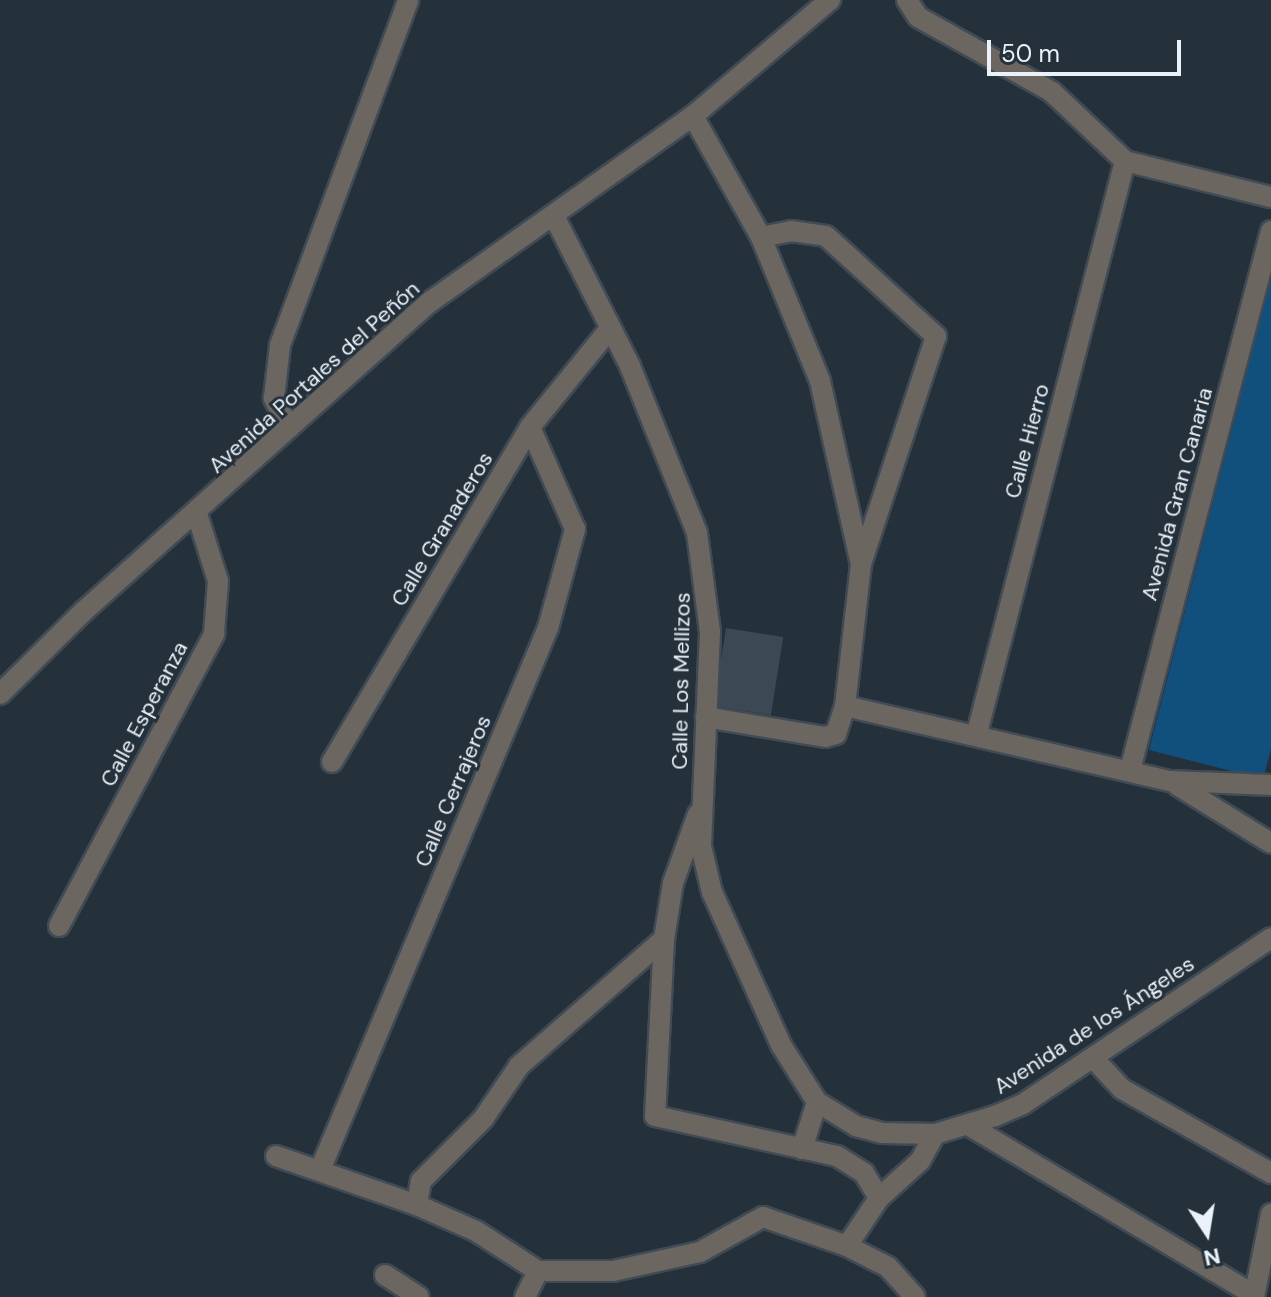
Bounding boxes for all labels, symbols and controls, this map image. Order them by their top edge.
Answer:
scale bar [991,24,1185,74]
text: 50 m [1001,38,1060,69]
street label: Avenida Portales del Peñón [203,275,425,479]
street label: Calle Hierro [999,381,1055,501]
street label: Avenida Gran Canaria [1136,385,1218,603]
street label: Calle Granaderos [386,447,498,611]
street label: Calle Los Mellizos [666,592,696,770]
street label: Calle Esperanza [95,637,193,791]
street label: Calle Cerrajeros [409,711,497,871]
street label: Avenida de los Ángeles [989,950,1199,1100]
north arrow [1167,1193,1247,1273]
text: N [1201,1241,1223,1273]

